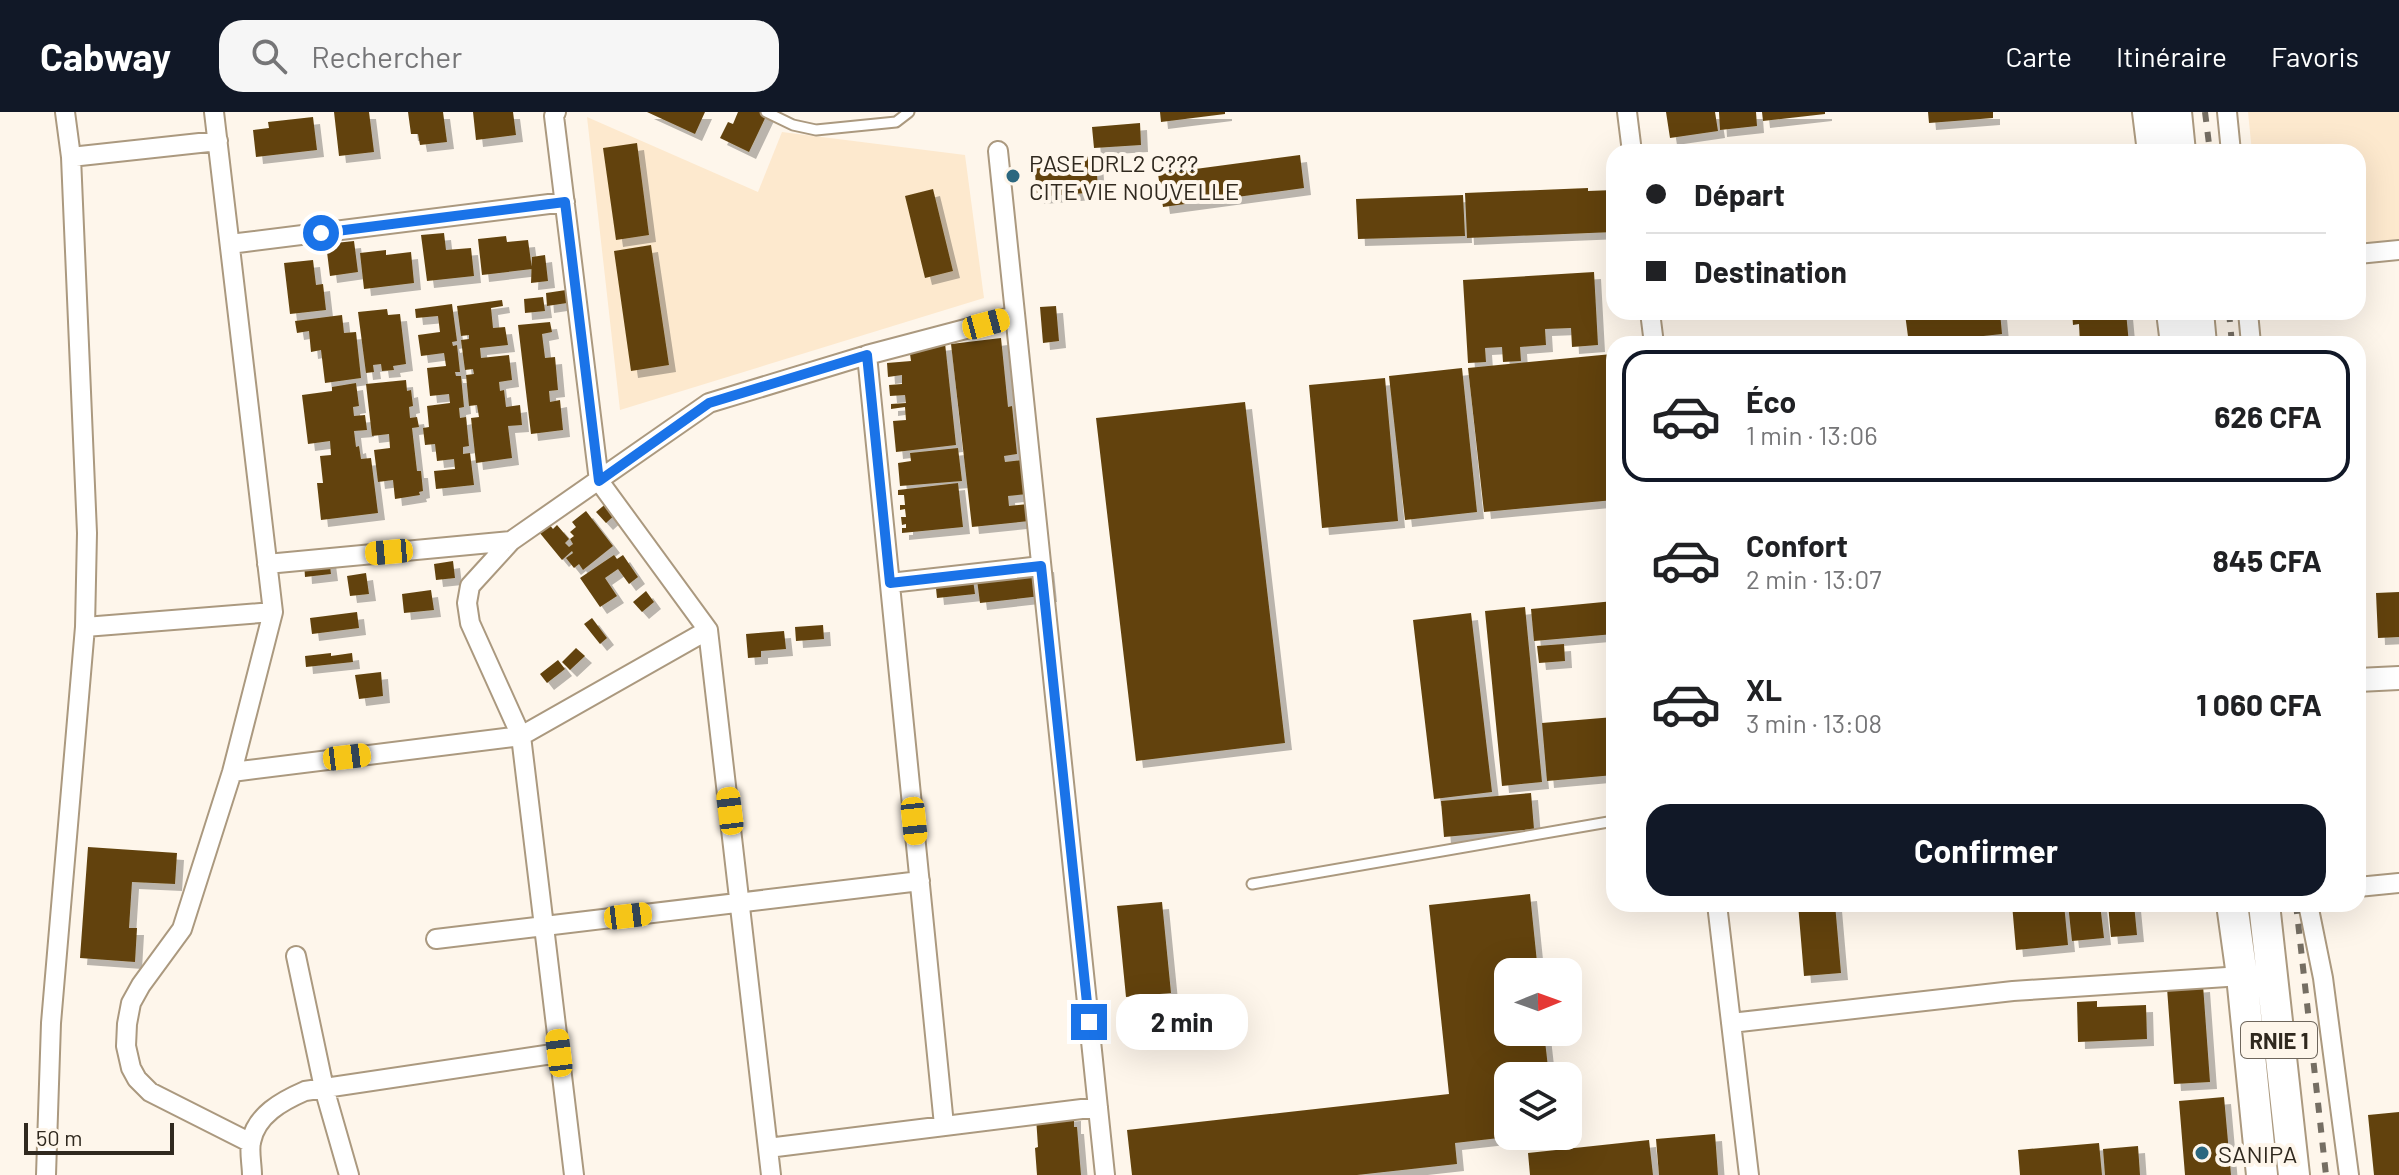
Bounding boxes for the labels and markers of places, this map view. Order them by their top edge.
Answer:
place label: PASE DRL2 C??? CITE VIE NOUVELLE [1029,148,1239,205]
marker: PASE DRL2 C??? CITE VIE NOUVELLE [1004,167,1022,185]
place label: SANIPA [2218,1139,2297,1168]
marker: SANIPA [2193,1144,2211,1162]

